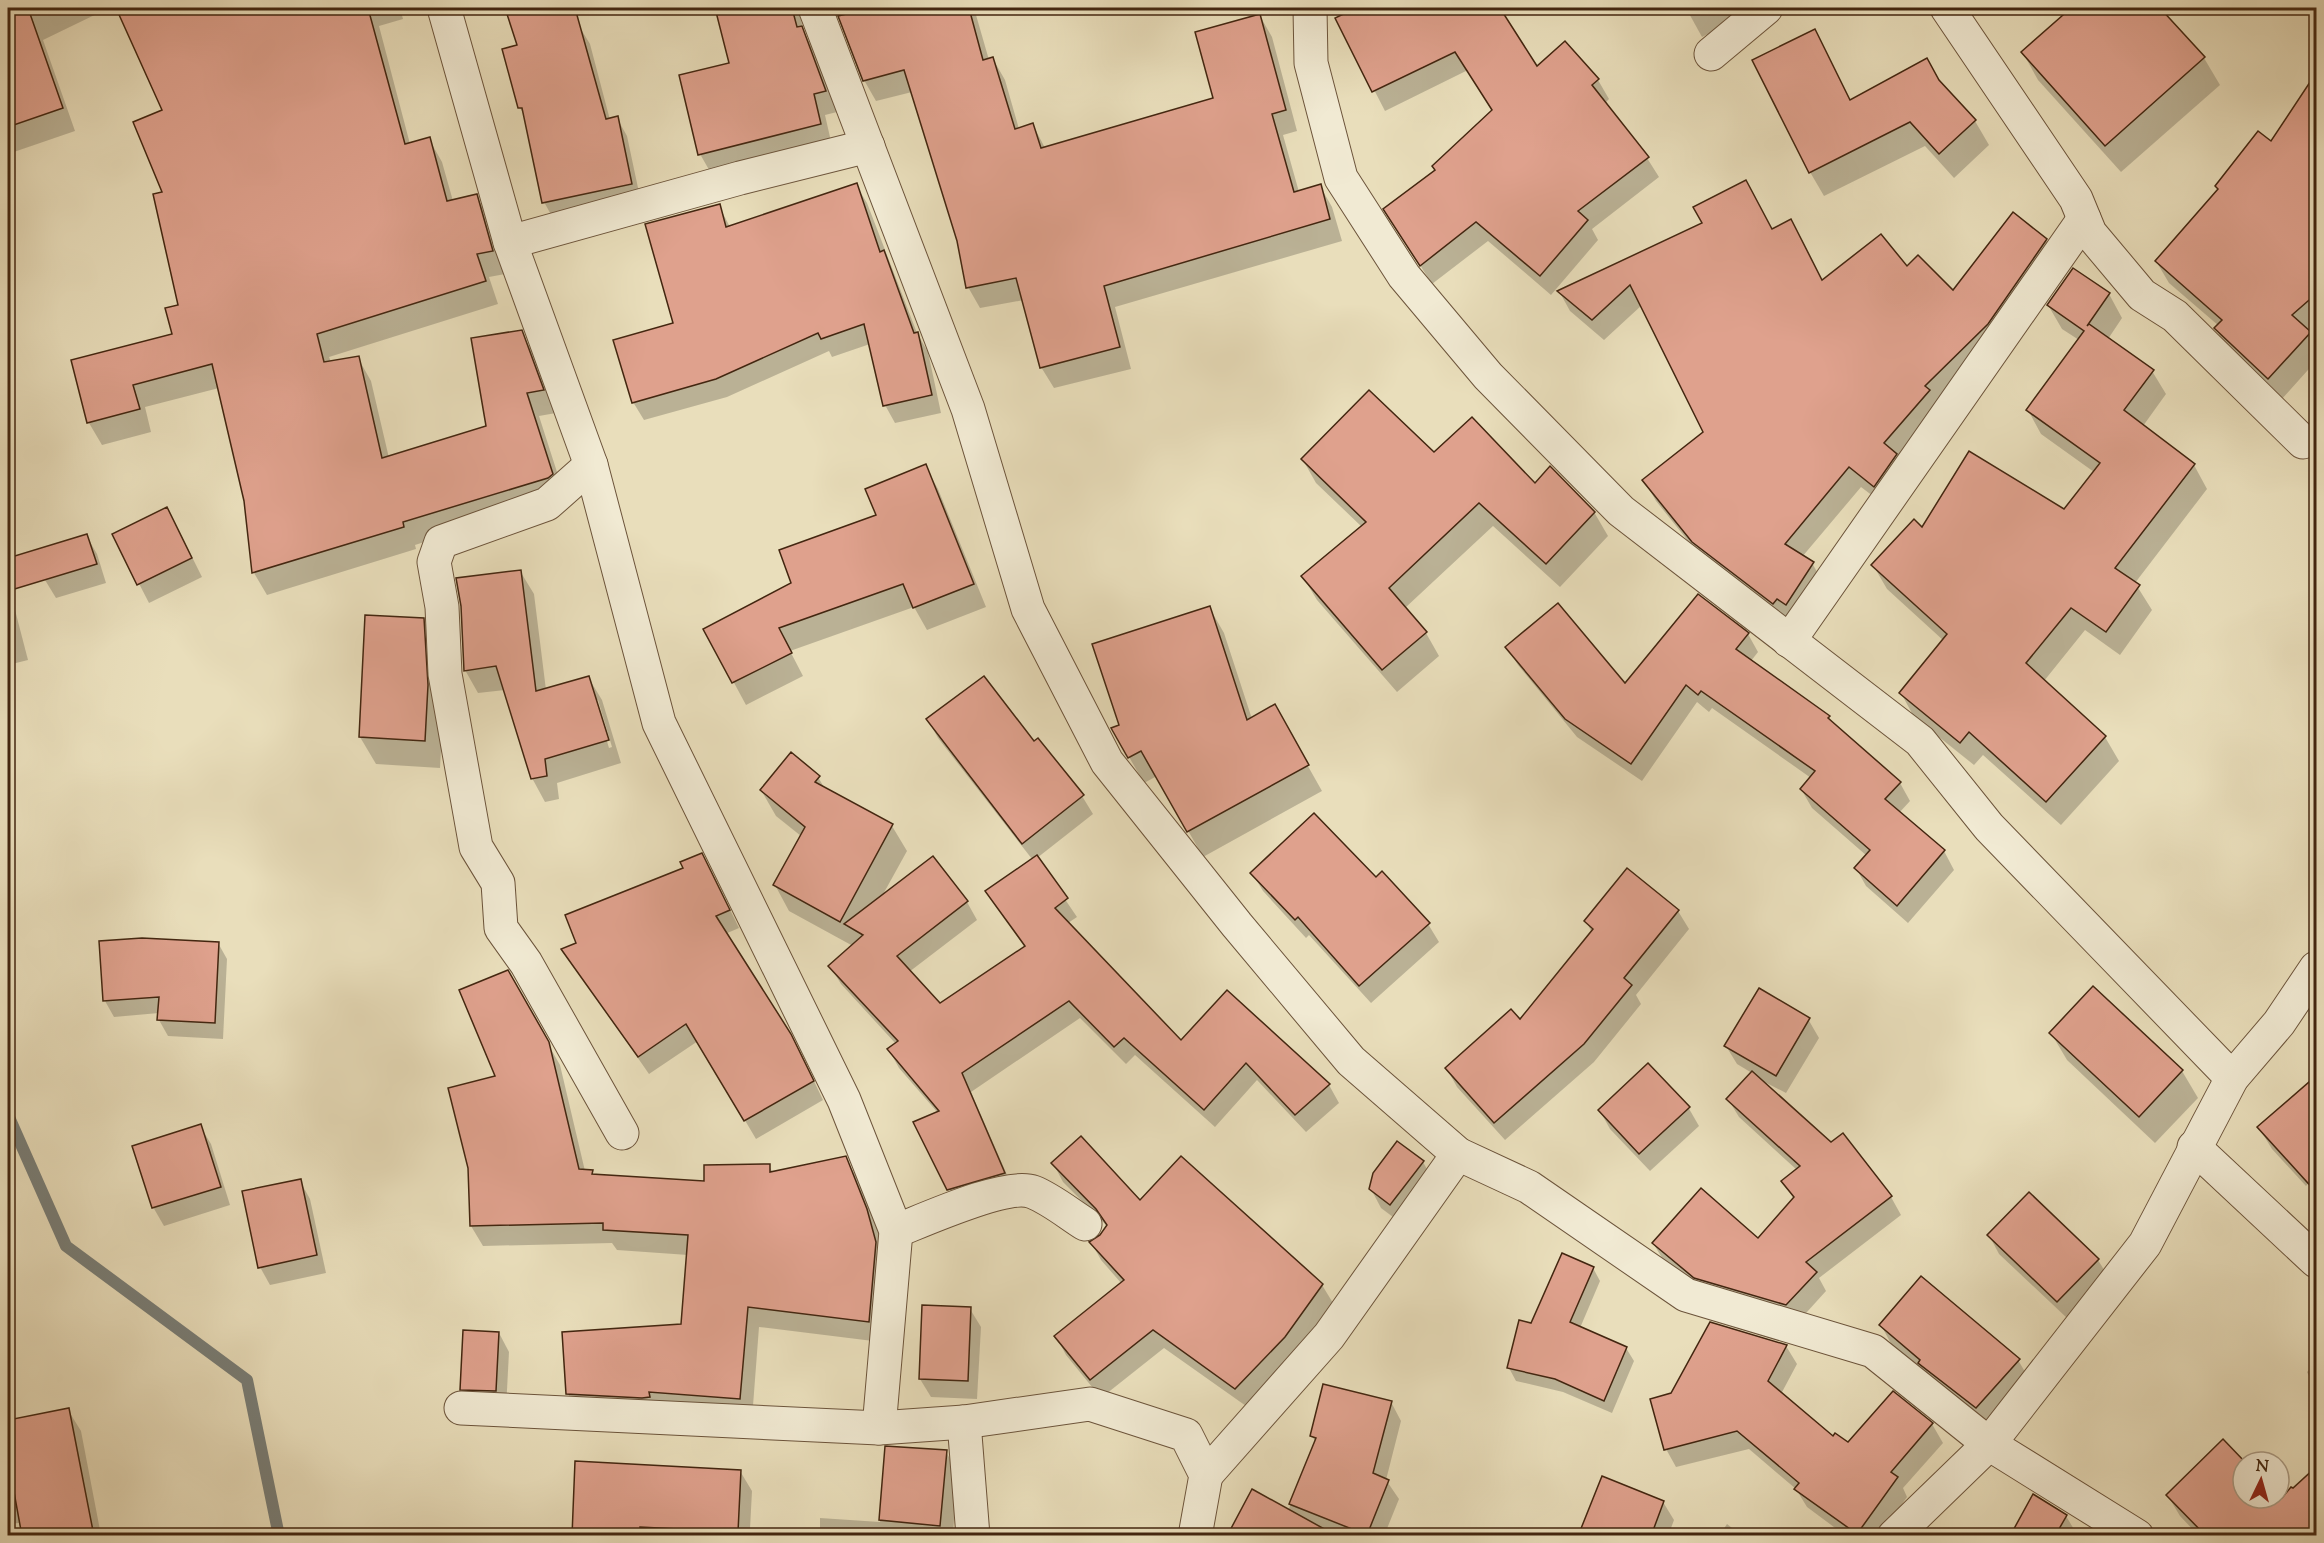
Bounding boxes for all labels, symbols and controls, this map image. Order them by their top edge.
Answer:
north arrow [2231,1450,2291,1510]
text: N [2255,1456,2270,1480]

